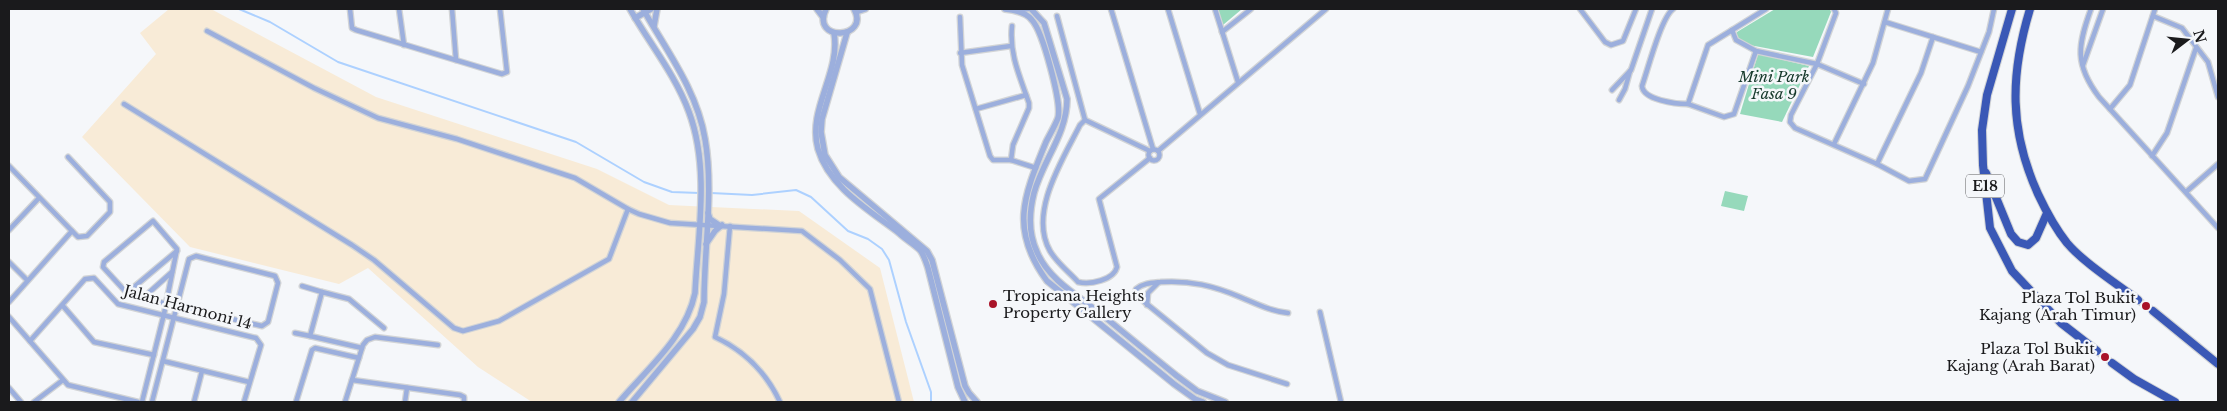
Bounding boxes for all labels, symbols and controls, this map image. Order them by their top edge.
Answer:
north arrow [2162,15,2212,65]
text: N [2189,28,2210,45]
park label: Mini Park Fasa 9 [1737,67,1810,103]
road number: E18 [1966,175,2004,198]
street label: Jalan Harmoni 14 [120,280,254,333]
place label: Tropicana Heights Property Gallery [1003,286,1144,322]
place label: Plaza Tol Bukit Kajang (Arah Timur) [1979,288,2136,324]
marker: Tropicana Heights Property Gallery [987,298,999,310]
marker: Plaza Tol Bukit Kajang (Arah Timur) [2140,300,2152,312]
place label: Plaza Tol Bukit Kajang (Arah Barat) [1946,339,2095,375]
marker: Plaza Tol Bukit Kajang (Arah Barat) [2099,351,2111,363]

